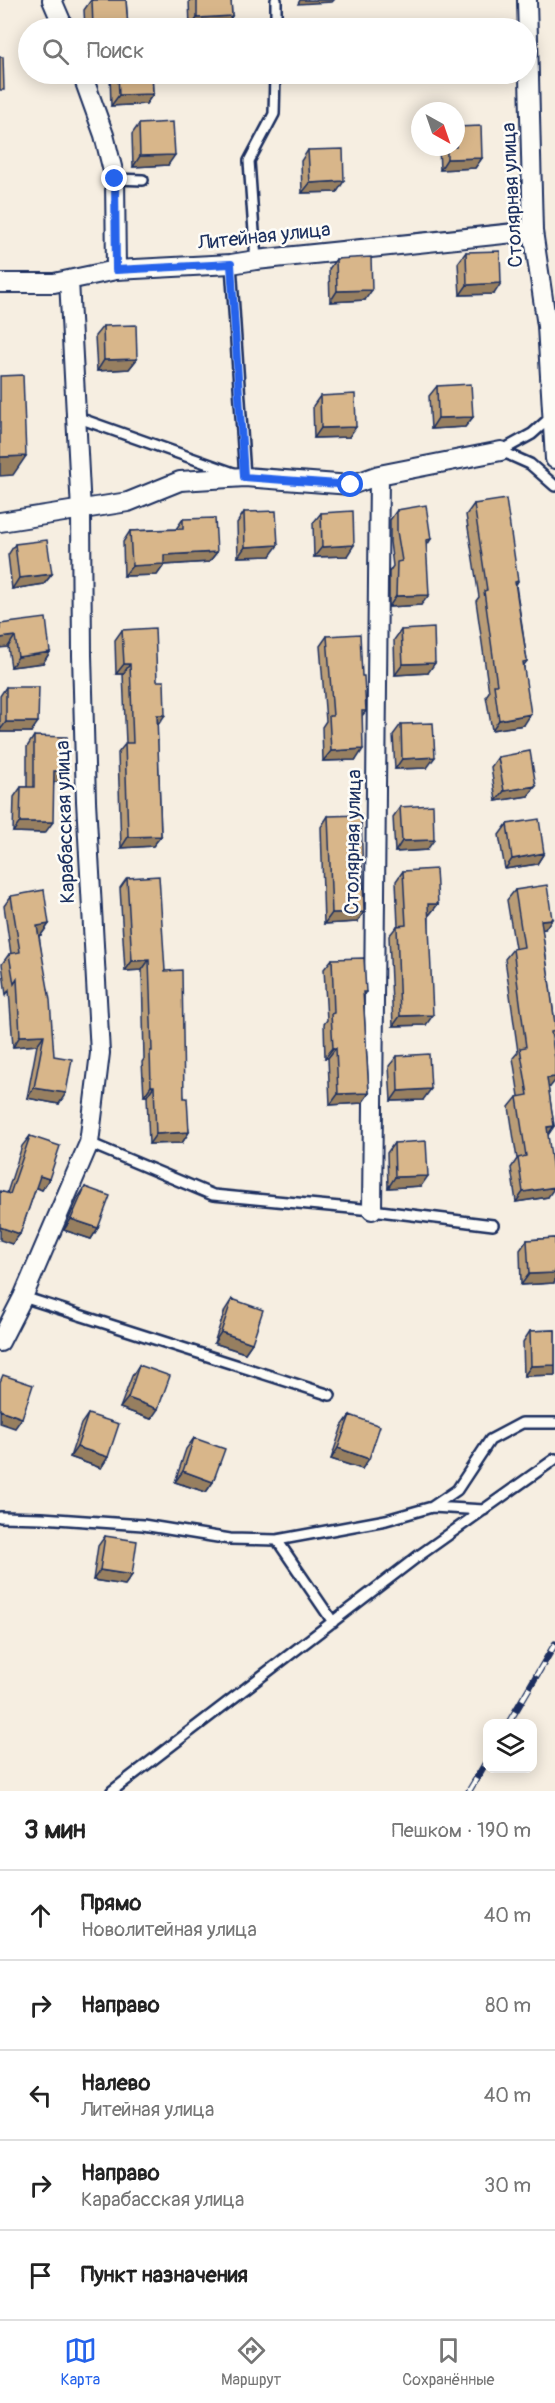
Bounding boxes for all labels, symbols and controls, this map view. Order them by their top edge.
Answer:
search box [18,18,537,84]
icon: search [39,35,72,68]
text: Поиск [87,37,144,65]
north arrow [411,102,465,156]
street label: Столярная улица [496,122,528,268]
route end [101,165,127,191]
street label: Литейная улица [195,217,332,255]
route start [337,471,363,497]
street label: Карабасская улица [50,740,80,904]
street label: Столярная улица [339,769,367,915]
map controls [483,1719,537,1773]
button: layers [483,1719,537,1773]
text: 3 мин [24,1814,86,1846]
text: Пешком · 190 m [392,1818,531,1843]
text: Прямо [81,1889,141,1917]
icon: ahead [24,1899,57,1932]
text: 40 m [484,1903,531,1928]
text: Новолитейная улица [81,1917,257,1942]
icon: right [24,1989,57,2022]
text: Направо [81,1991,160,2019]
text: 80 m [485,1993,531,2018]
text: Налево [81,2069,150,2097]
icon: left [24,2079,57,2112]
text: 40 m [484,2083,531,2108]
text: Литейная улица [81,2097,214,2122]
text: Направо [81,2159,160,2187]
icon: right [24,2169,57,2202]
text: 30 m [484,2173,531,2198]
text: Карабасская улица [81,2187,244,2212]
icon: arrive [24,2259,57,2292]
text: Пункт назначения [81,2261,248,2289]
tab: Карта [60,2334,100,2390]
tab: Маршрут [221,2334,281,2390]
tab: Сохранённые [402,2334,495,2390]

